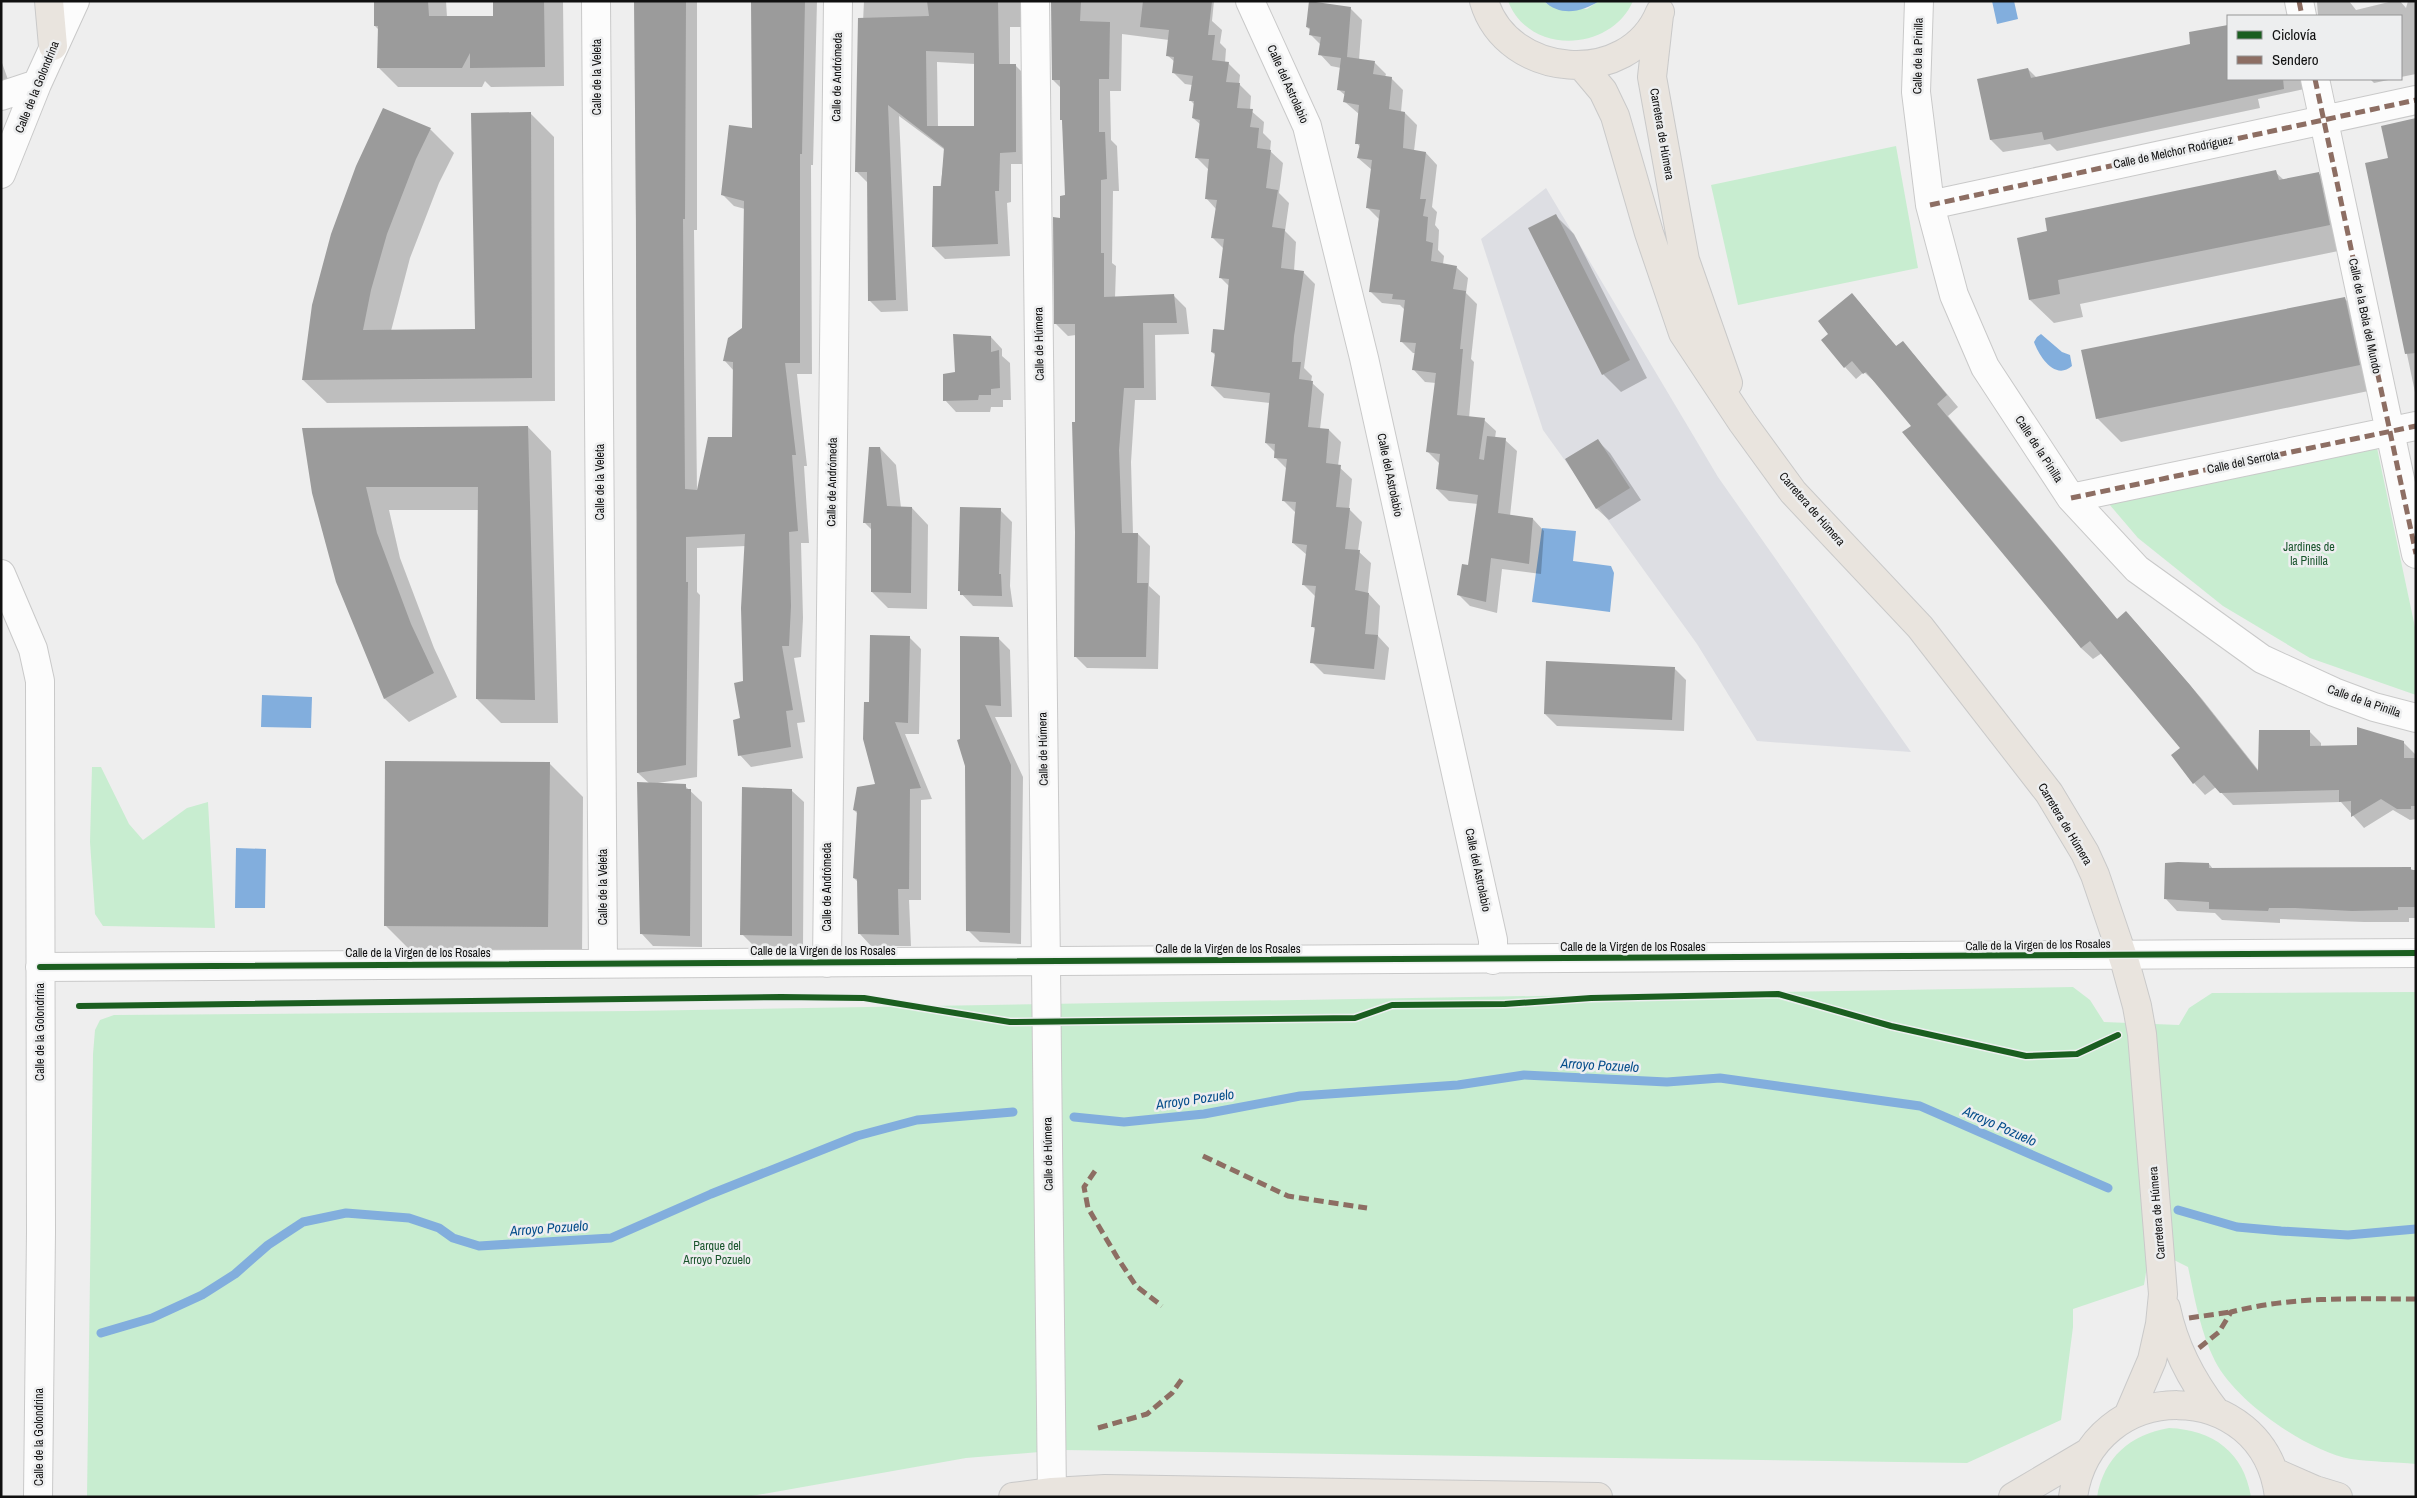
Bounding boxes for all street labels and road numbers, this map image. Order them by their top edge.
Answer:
street label: Calle de la Pinilla [1909,17,1927,94]
street label: Calle de Andrómeda [828,32,846,122]
street label: Calle de la Golondrina [11,38,63,135]
street label: Calle de la Veleta [589,38,605,115]
street label: Calle del Astrolabio [1263,42,1313,126]
street label: Carretera de Húmera [1646,87,1678,182]
street label: Calle de Melchor Rodríguez [2112,131,2234,173]
street label: Calle de la Bola del Mundo [2345,257,2385,375]
street label: Calle de Húmera [1030,306,1048,381]
street label: Calle de la Pinilla [2011,413,2067,486]
street label: Calle del Astrolabio [1373,432,1407,518]
street label: Calle de Andrómeda [823,437,841,527]
street label: Calle de la Veleta [592,443,608,520]
street label: Calle del Serrota [2205,446,2281,477]
street label: Carretera de Húmera [1775,469,1849,550]
street label: Calle de la Pinilla [2325,681,2403,721]
street label: Calle de Húmera [1034,711,1052,786]
street label: Carretera de Húmera [2034,780,2096,868]
street label: Calle del Astrolabio [1461,827,1495,913]
street label: Calle de Andrómeda [819,842,835,932]
street label: Calle de la Veleta [595,848,611,925]
street label: Calle de la Virgen de los Rosales [1965,936,2111,954]
street label: Calle de la Virgen de los Rosales [1560,939,1706,955]
street label: Calle de la Virgen de los Rosales [1155,941,1301,957]
street label: Calle de la Virgen de los Rosales [750,943,896,959]
street label: Calle de la Virgen de los Rosales [345,945,491,961]
street label: Calle de la Golondrina [32,983,48,1081]
street label: Calle de Húmera [1039,1116,1057,1191]
street label: Carretera de Húmera [2145,1165,2169,1260]
street label: Calle de la Golondrina [31,1388,47,1486]

